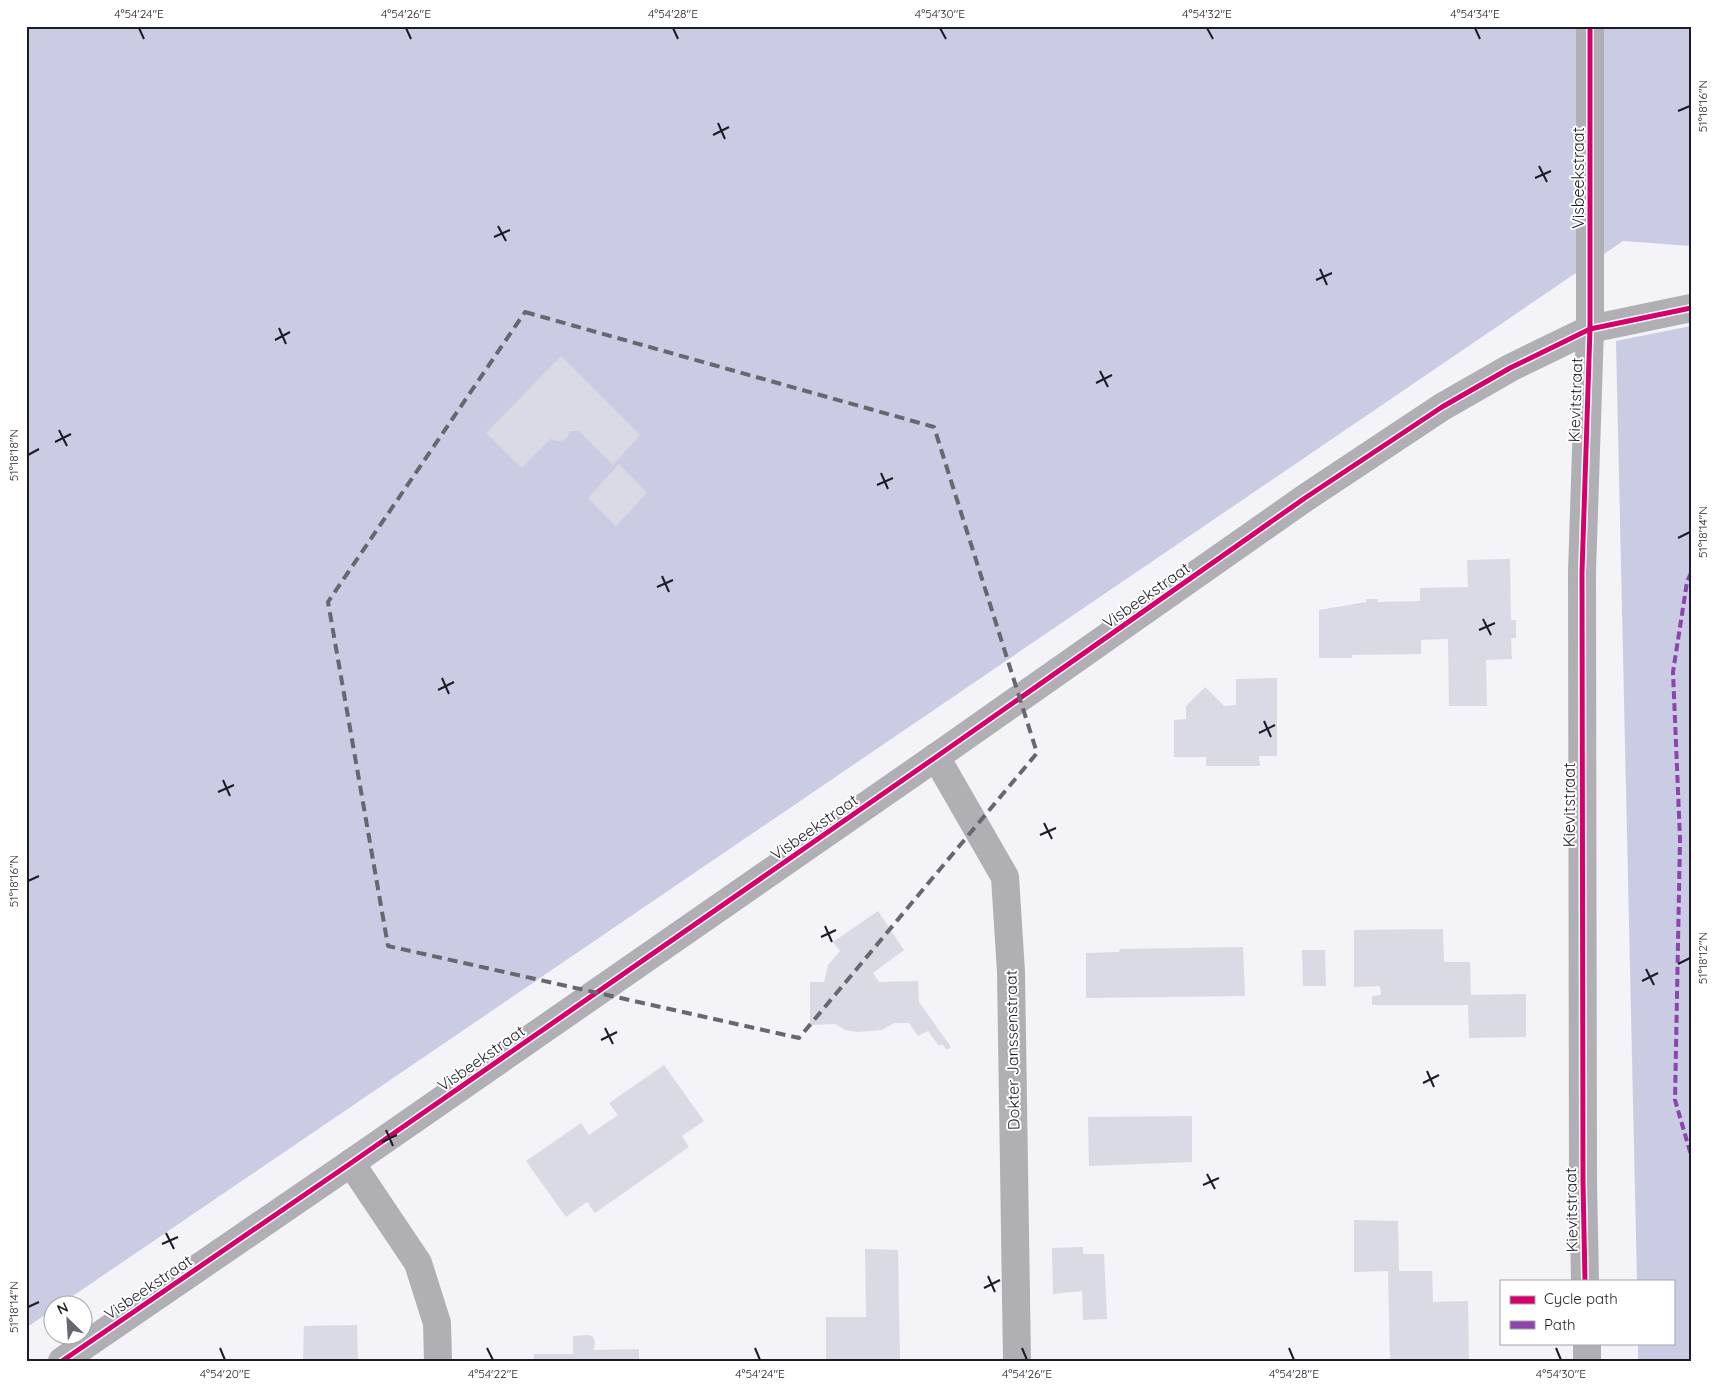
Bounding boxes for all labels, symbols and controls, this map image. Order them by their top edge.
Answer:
text: 4°54'24"E [114,6,164,21]
text: 4°54'26"E [381,6,431,21]
text: 4°54'28"E [648,6,698,21]
text: 4°54'30"E [915,6,965,21]
text: 4°54'32"E [1182,6,1232,21]
text: 4°54'34"E [1450,6,1500,21]
text: 51°18'16"N [1695,80,1710,132]
street label: Visbeekstraat [1568,127,1588,229]
street label: Kievitstraat [1564,357,1586,443]
text: 51°18'18"N [6,429,21,481]
text: 51°18'14"N [1695,506,1710,558]
street label: Visbeekstraat [1099,558,1193,632]
street label: Kievitstraat [1559,763,1579,847]
street label: Visbeekstraat [767,790,861,864]
text: 51°18'16"N [6,855,21,907]
text: 51°18'12"N [1695,932,1710,984]
street label: Dokter Janssenstraat [1001,970,1023,1130]
street label: Visbeekstraat [434,1021,528,1095]
street label: Kievitstraat [1560,1167,1582,1253]
street label: Visbeekstraat [100,1250,196,1324]
legend [1500,1280,1674,1344]
text: 51°18'14"N [6,1281,21,1333]
text: Cycle path [1544,1289,1618,1308]
north arrow [42,1294,92,1344]
text: N [54,1298,71,1319]
text: Path [1544,1315,1576,1334]
text: 4°54'20"E [200,1366,251,1381]
text: 4°54'22"E [468,1366,518,1381]
text: 4°54'24"E [735,1366,785,1381]
text: 4°54'26"E [1002,1366,1052,1381]
text: 4°54'28"E [1269,1366,1319,1381]
text: 4°54'30"E [1536,1366,1586,1381]

